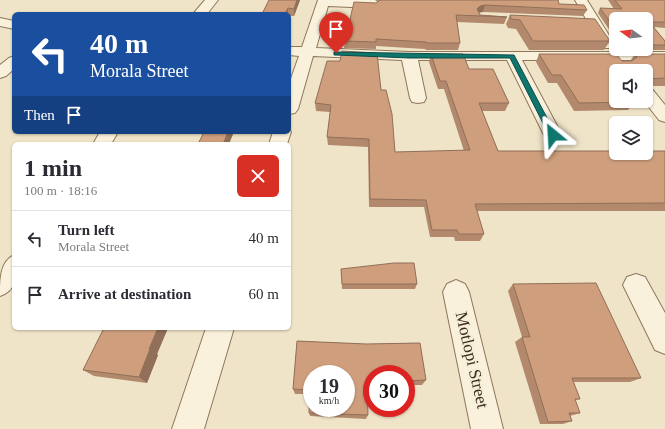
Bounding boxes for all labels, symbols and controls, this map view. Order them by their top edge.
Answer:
pin [319,12,353,53]
north arrow [609,12,653,56]
map controls [609,12,653,160]
icon: arrive [325,18,347,40]
icon: left [24,28,76,80]
text: 40 m [90,28,148,59]
text: Morala Street [90,61,188,81]
button: sound [609,64,653,108]
icon: arrive [63,104,85,126]
text: Then [24,107,55,123]
position arrow [532,114,574,156]
button: layers [609,116,653,160]
text: 1 min [24,155,82,181]
button: close [237,155,279,197]
text: 100 m · 18:16 [24,183,97,198]
text: Turn left [58,222,115,238]
icon: left [24,228,46,250]
text: 40 m [249,230,279,246]
text: Morala Street [58,239,129,254]
icon: arrive [24,284,46,306]
text: Arrive at destination [58,286,191,302]
text: 60 m [249,286,279,302]
street label: Motlopi Street [452,310,492,410]
speed limit sign: 30 [363,365,415,417]
text: 19 [319,375,339,397]
text: km/h [319,395,339,406]

